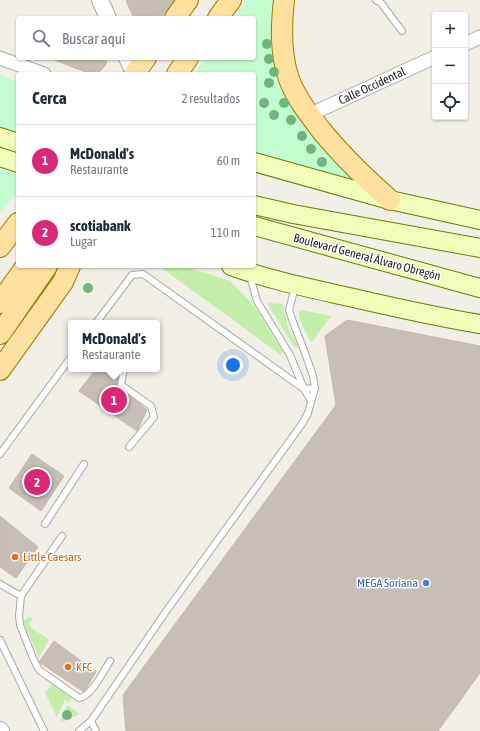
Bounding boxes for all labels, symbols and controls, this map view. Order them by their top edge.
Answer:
map controls [432,12,468,120]
button: + [432,12,468,48]
search box [16,16,256,60]
icon: search [30,27,52,49]
text: Buscar aquí [62,30,125,47]
button: − [432,48,468,84]
street label: Calle Occidental [336,64,408,108]
button: locate [432,84,468,120]
text: Cerca [32,88,67,108]
text: 2 resultados [181,91,240,106]
text: McDonald's [70,145,134,162]
text: 1 [42,153,48,168]
text: 60 m [217,153,240,168]
text: Restaurante [70,162,129,177]
text: scotiabank [70,217,131,234]
text: 2 [42,225,48,240]
text: 110 m [211,225,240,240]
street label: Boulevard General Álvaro Obregón [292,231,442,283]
text: Lugar [70,234,97,249]
popup [68,320,160,372]
text: McDonald's [82,330,146,347]
text: Restaurante [82,347,141,362]
your location [223,355,243,375]
pin: 1 [101,385,127,415]
pin: 2 [24,467,50,497]
place label: Little Caesars [23,550,82,564]
marker: Little Caesars [10,552,20,562]
place label: MEGA Soriana [357,576,418,590]
marker: MEGA Soriana [421,578,431,588]
place label: KFC [76,660,93,674]
marker: KFC [63,662,73,672]

